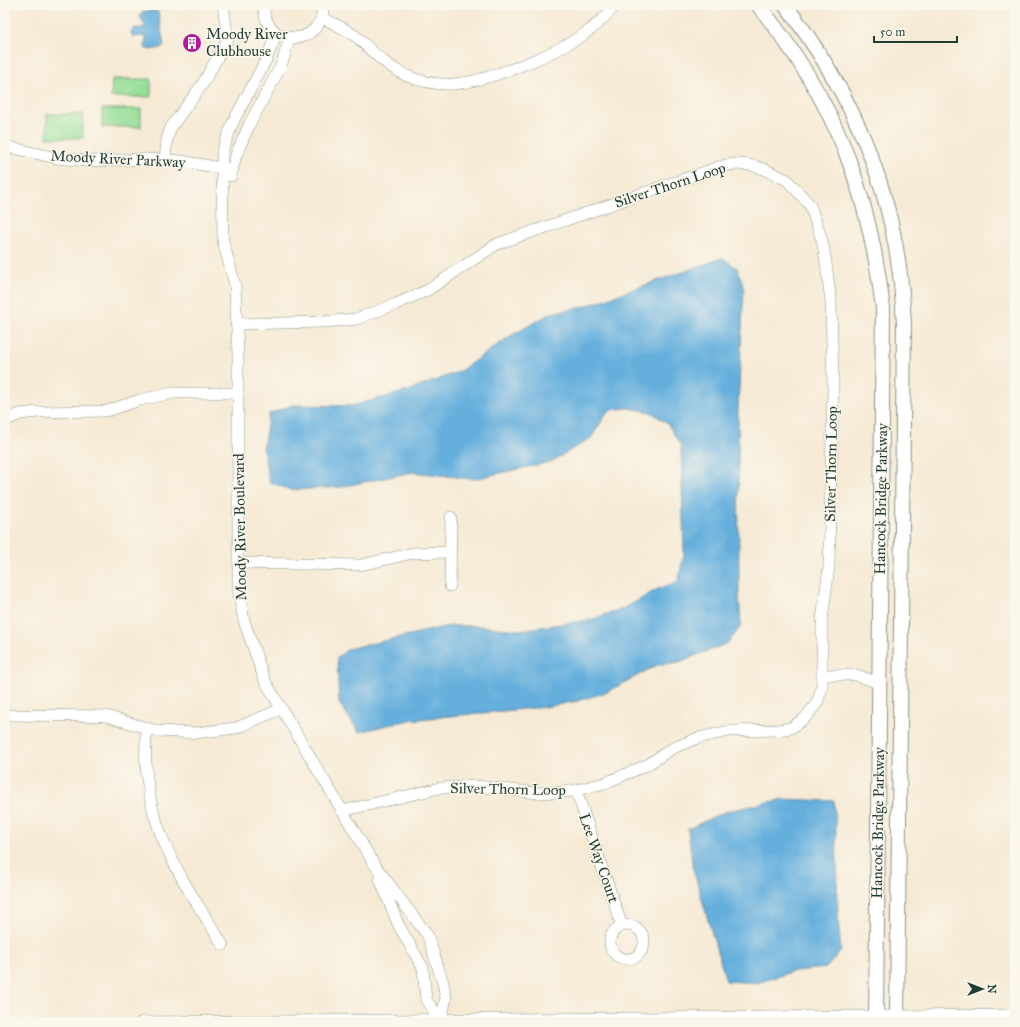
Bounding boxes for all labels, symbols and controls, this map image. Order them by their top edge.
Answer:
scale bar [874,18,957,44]
place label: Moody River Clubhouse [206,25,288,60]
text: 50 m [880,25,905,39]
building icon: Moody River Clubhouse [181,32,203,54]
street label: Moody River Parkway [50,146,187,172]
street label: Silver Thorn Loop [612,159,728,211]
street label: Silver Thorn Loop [821,406,841,522]
street label: Hancock Bridge Parkway [871,422,891,575]
street label: Moody River Boulevard [230,453,250,601]
street label: Hancock Bridge Parkway [868,746,888,899]
street label: Silver Thorn Loop [450,779,566,799]
street label: Lee Way Court [575,811,623,906]
north arrow [962,969,1002,1009]
text: N [985,984,998,994]

